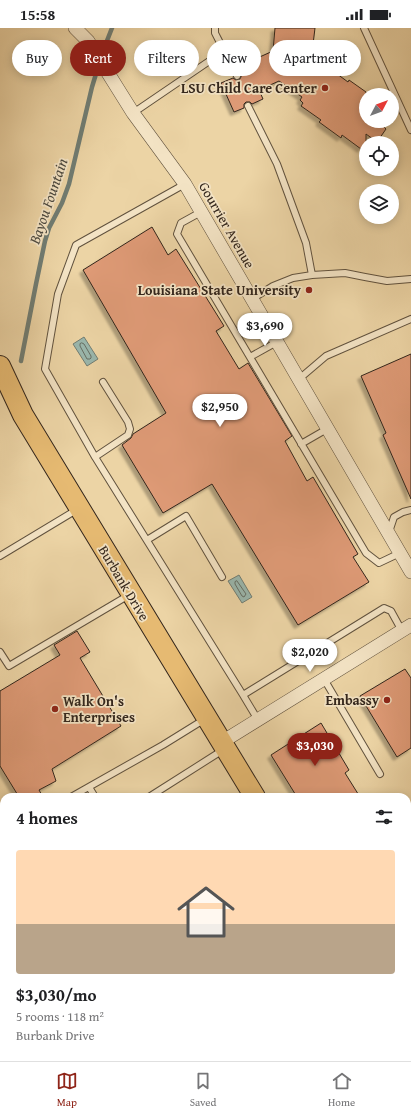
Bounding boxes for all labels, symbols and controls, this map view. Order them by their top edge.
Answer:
text: 15:58 [20,4,55,25]
chip: Buy [12,40,62,76]
chip: Rent [70,40,126,76]
chip: Filters [134,40,199,76]
chip: New [207,40,261,76]
chip: Apartment [269,40,361,76]
place label: LSU Child Care Center [181,78,318,98]
marker: LSU Child Care Center [320,83,330,93]
north arrow [359,88,399,128]
map controls [359,88,399,224]
button: locate [359,136,399,176]
water label: Bayou Fountain [23,155,73,248]
street label: Gourrier Avenue [194,178,260,272]
button: layers [359,184,399,224]
place label: Louisiana State University [138,280,302,300]
marker: Louisiana State University [304,285,314,295]
pin: $3,690 [232,313,298,347]
text: $3,690 [246,316,284,335]
pin: $2,950 [187,394,253,428]
text: $2,950 [201,397,239,416]
street label: Burbank Drive [94,542,155,625]
pin: $2,020 [277,639,343,673]
text: $2,020 [291,642,329,661]
place label: Embassy [325,690,380,710]
place label: Walk On's Enterprises [63,691,135,727]
marker: Embassy [382,695,392,705]
marker: Walk On's Enterprises [50,704,60,714]
pin: $3,030 [282,733,348,767]
text: $3,030 [296,736,334,755]
text: 4 homes [16,805,78,830]
icon: filters [373,806,395,828]
icon: home [170,876,242,948]
text: $3,030/mo [16,982,97,1007]
text: 5 rooms · 118 m² [16,1007,104,1026]
text: Burbank Drive [16,1026,95,1045]
tab: Map [56,1070,78,1110]
tab: Saved [190,1070,216,1110]
tab: Home [328,1070,355,1110]

